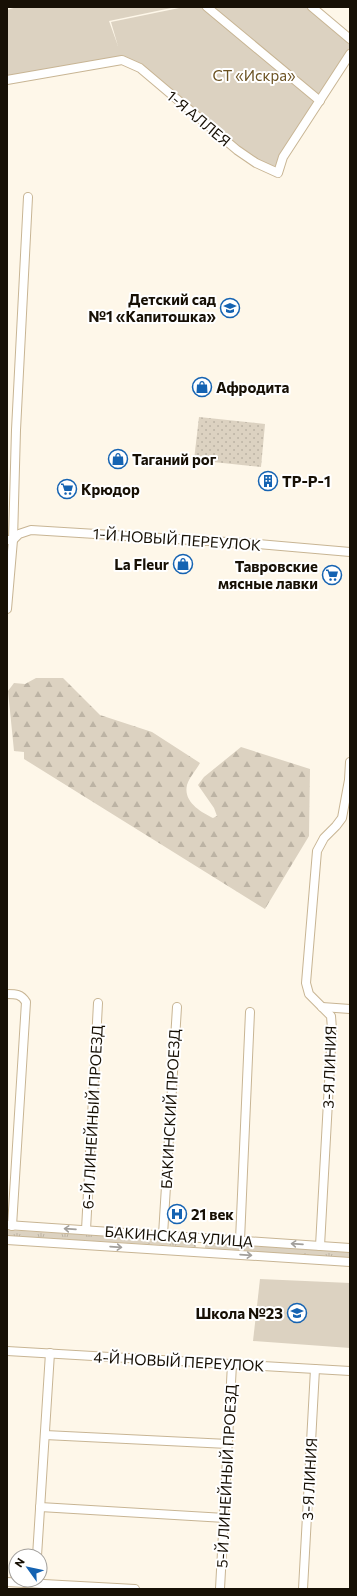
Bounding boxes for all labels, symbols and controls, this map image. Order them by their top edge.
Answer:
park label: СТ «Искра» [212,66,296,84]
street label: 1-Я АЛЛЕЯ [164,86,234,150]
place label: Детский сад №1 «Капитошка» [88,290,217,325]
school or university icon: Детский сад №1 «Капитошка» [219,297,241,319]
shop icon: Афродита [191,376,213,398]
place label: Афродита [216,378,290,396]
shop icon: Таганий рог [107,448,129,470]
place label: Таганий рог [132,450,217,468]
building icon: ТР-Р-1 [257,470,279,492]
place label: ТР-Р-1 [282,472,331,490]
supermarket icon: Крюдор [56,478,78,500]
place label: Крюдор [81,480,140,498]
street label: 1-Й НОВЫЙ ПЕРЕУЛОК [92,524,262,554]
shop icon: La Fleur [172,553,194,575]
place label: La Fleur [114,555,169,573]
place label: Тавровские мясные лавки [218,557,318,592]
supermarket icon: Тавровские мясные лавки [321,564,343,586]
street label: 6-Й ЛИНЕЙНЫЙ ПРОЕЗД [78,1024,106,1210]
street label: 3-Я ЛИНИЯ [319,1025,339,1109]
street label: БАКИНСКИЙ ПРОЕЗД [157,1028,183,1190]
hospital icon: 21 век [166,1203,188,1225]
place label: 21 век [191,1205,234,1223]
street label: БАКИНСКАЯ УЛИЦА [104,1222,254,1250]
one-way arrow [64,1226,77,1233]
one-way arrow [291,1241,304,1248]
one-way arrow [109,1243,122,1250]
one-way arrow [239,1252,252,1259]
school or university icon: Школа №23 [286,1302,308,1324]
place label: Школа №23 [195,1304,283,1322]
street label: 4-Й НОВЫЙ ПЕРЕУЛОК [93,1348,265,1374]
street label: 5-Й ЛИНЕЙНЫЙ ПРОЕЗД [212,1383,240,1568]
street label: 3-Я ЛИНИЯ [298,1437,320,1521]
north arrow [8,1548,48,1588]
text: N [11,1555,27,1569]

